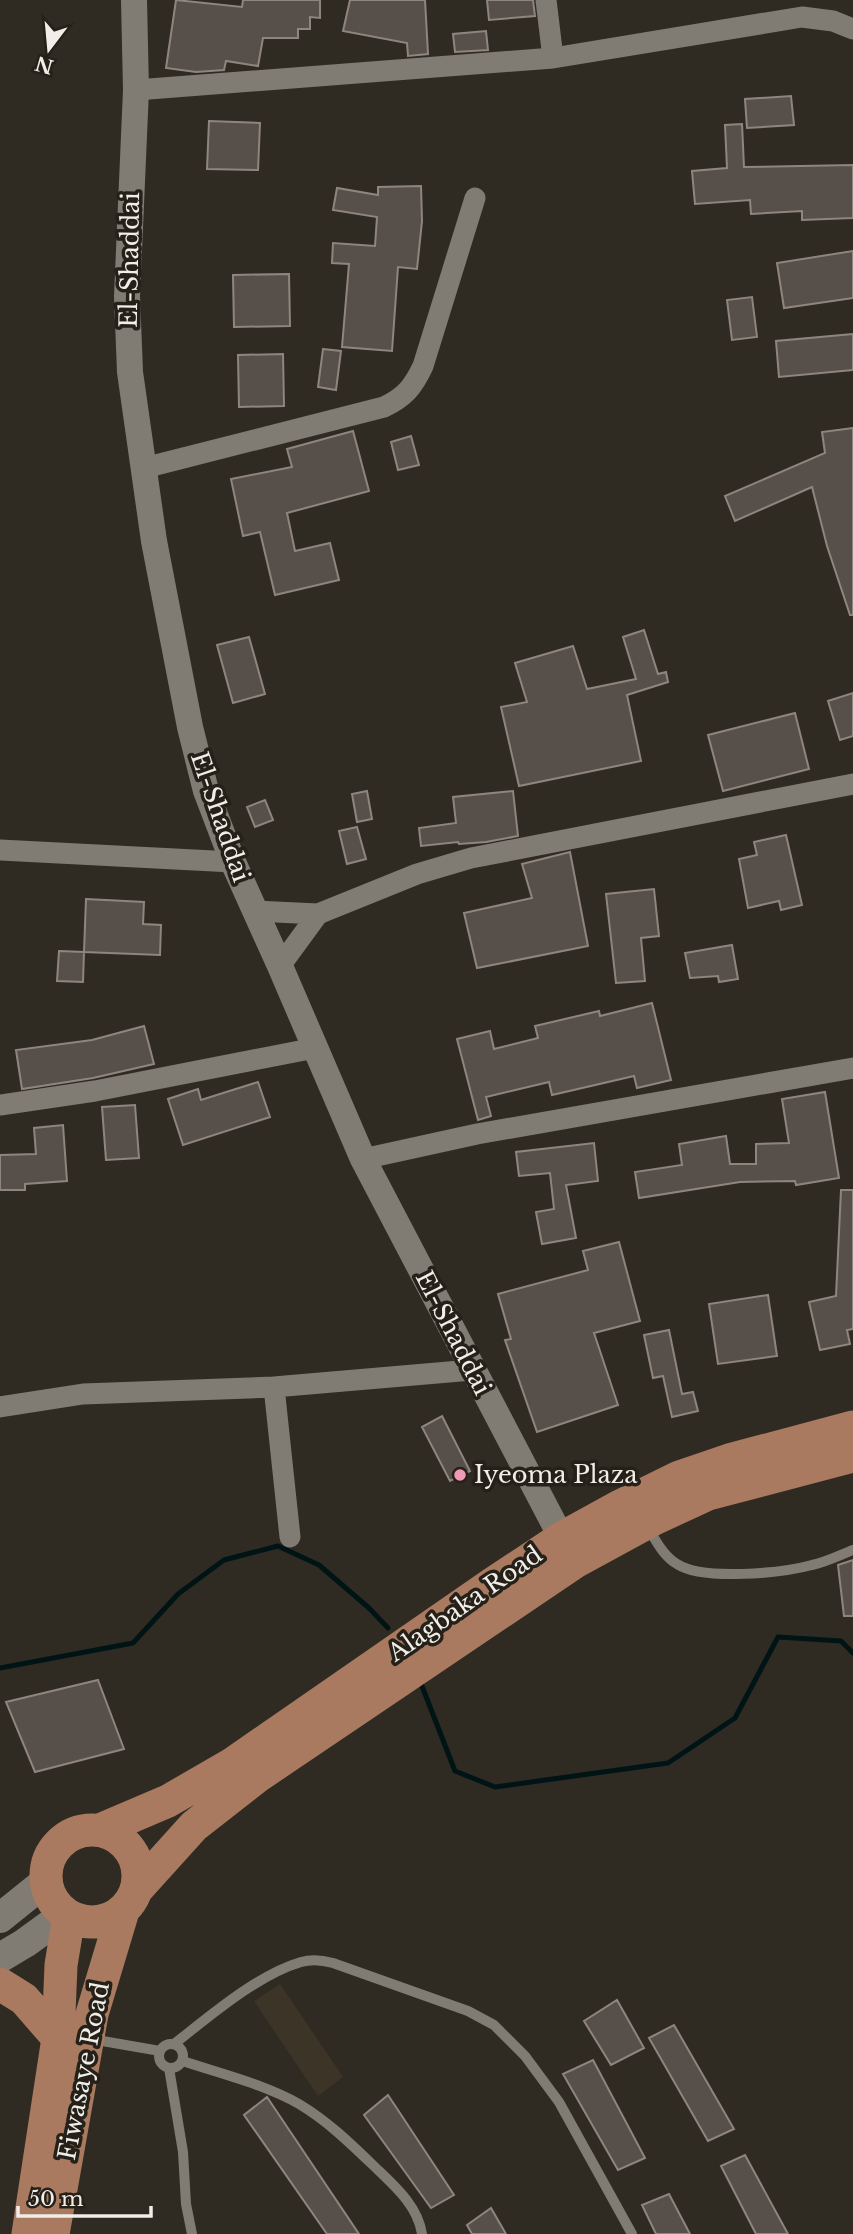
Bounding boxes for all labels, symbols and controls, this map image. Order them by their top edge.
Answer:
north arrow [14,14,84,84]
text: N [33,51,56,78]
street label: El-Shaddai [114,192,145,328]
street label: El-Shaddai [185,748,256,886]
street label: El-Shaddai [410,1266,497,1400]
place label: Iyeoma Plaza [474,1460,638,1489]
marker: Iyeoma Plaza [452,1467,468,1483]
street label: Alagbaka Road [381,1540,547,1668]
street label: Fiwasaye Road [52,1979,115,2162]
scale bar [18,2174,150,2218]
text: 50 m [28,2186,84,2212]

